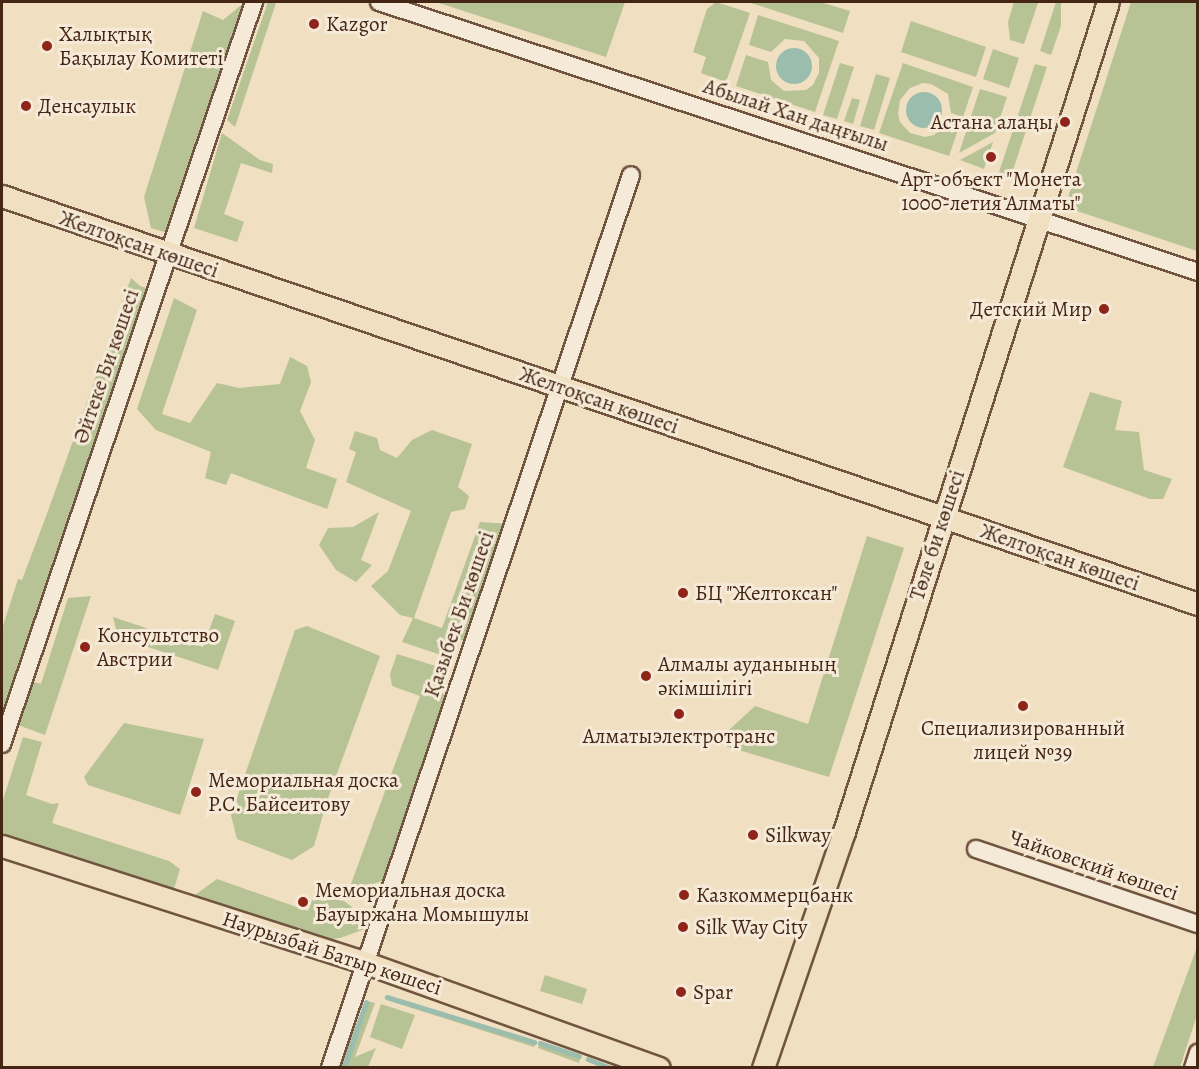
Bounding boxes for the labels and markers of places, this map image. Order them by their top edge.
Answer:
place label: Kazgor [326,11,387,37]
marker: Kazgor [307,17,321,31]
place label: Халықтық Бақылау Комитеті [59,21,223,71]
marker: Халықтық Бақылау Комитеті [40,39,54,53]
place label: Денсаулык [38,93,136,119]
marker: Денсаулык [19,99,33,113]
place label: Астана алаңы [931,109,1053,135]
marker: Астана алаңы [1058,115,1072,129]
marker: Арт-объект "Монета 1000-летия Алматы" [984,150,998,164]
place label: Арт-объект "Монета 1000-летия Алматы" [900,166,1082,216]
place label: Детский Мир [970,296,1092,322]
marker: Детский Мир [1097,302,1111,316]
place label: БЦ "Желтоксан" [695,580,838,606]
marker: БЦ "Желтоксан" [676,586,690,600]
place label: Консультство Австрии [97,622,219,672]
marker: Консультство Австрии [78,640,92,654]
place label: Алмалы ауданының әкімшілігі [658,651,837,701]
marker: Алмалы ауданының әкімшілігі [639,669,653,683]
marker: Специализированный лицей №39 [1016,699,1030,713]
marker: Алматыэлектротранс [672,707,686,721]
place label: Специализированный лицей №39 [921,715,1125,765]
place label: Алматыэлектротранс [583,723,775,749]
place label: Мемориальная доска Р.С. Байсеитову [208,767,399,817]
marker: Мемориальная доска Р.С. Байсеитову [189,785,203,799]
place label: Silkway [765,822,831,848]
marker: Silkway [746,828,760,842]
place label: Мемориальная доска Бауыржана Момышулы [315,877,529,927]
place label: Казкоммерцбанк [696,882,853,908]
marker: Казкоммерцбанк [677,888,691,902]
marker: Мемориальная доска Бауыржана Момышулы [296,895,310,909]
place label: Silk Way City [695,914,807,940]
marker: Silk Way City [676,920,690,934]
place label: Spar [693,979,733,1005]
marker: Spar [674,985,688,999]

